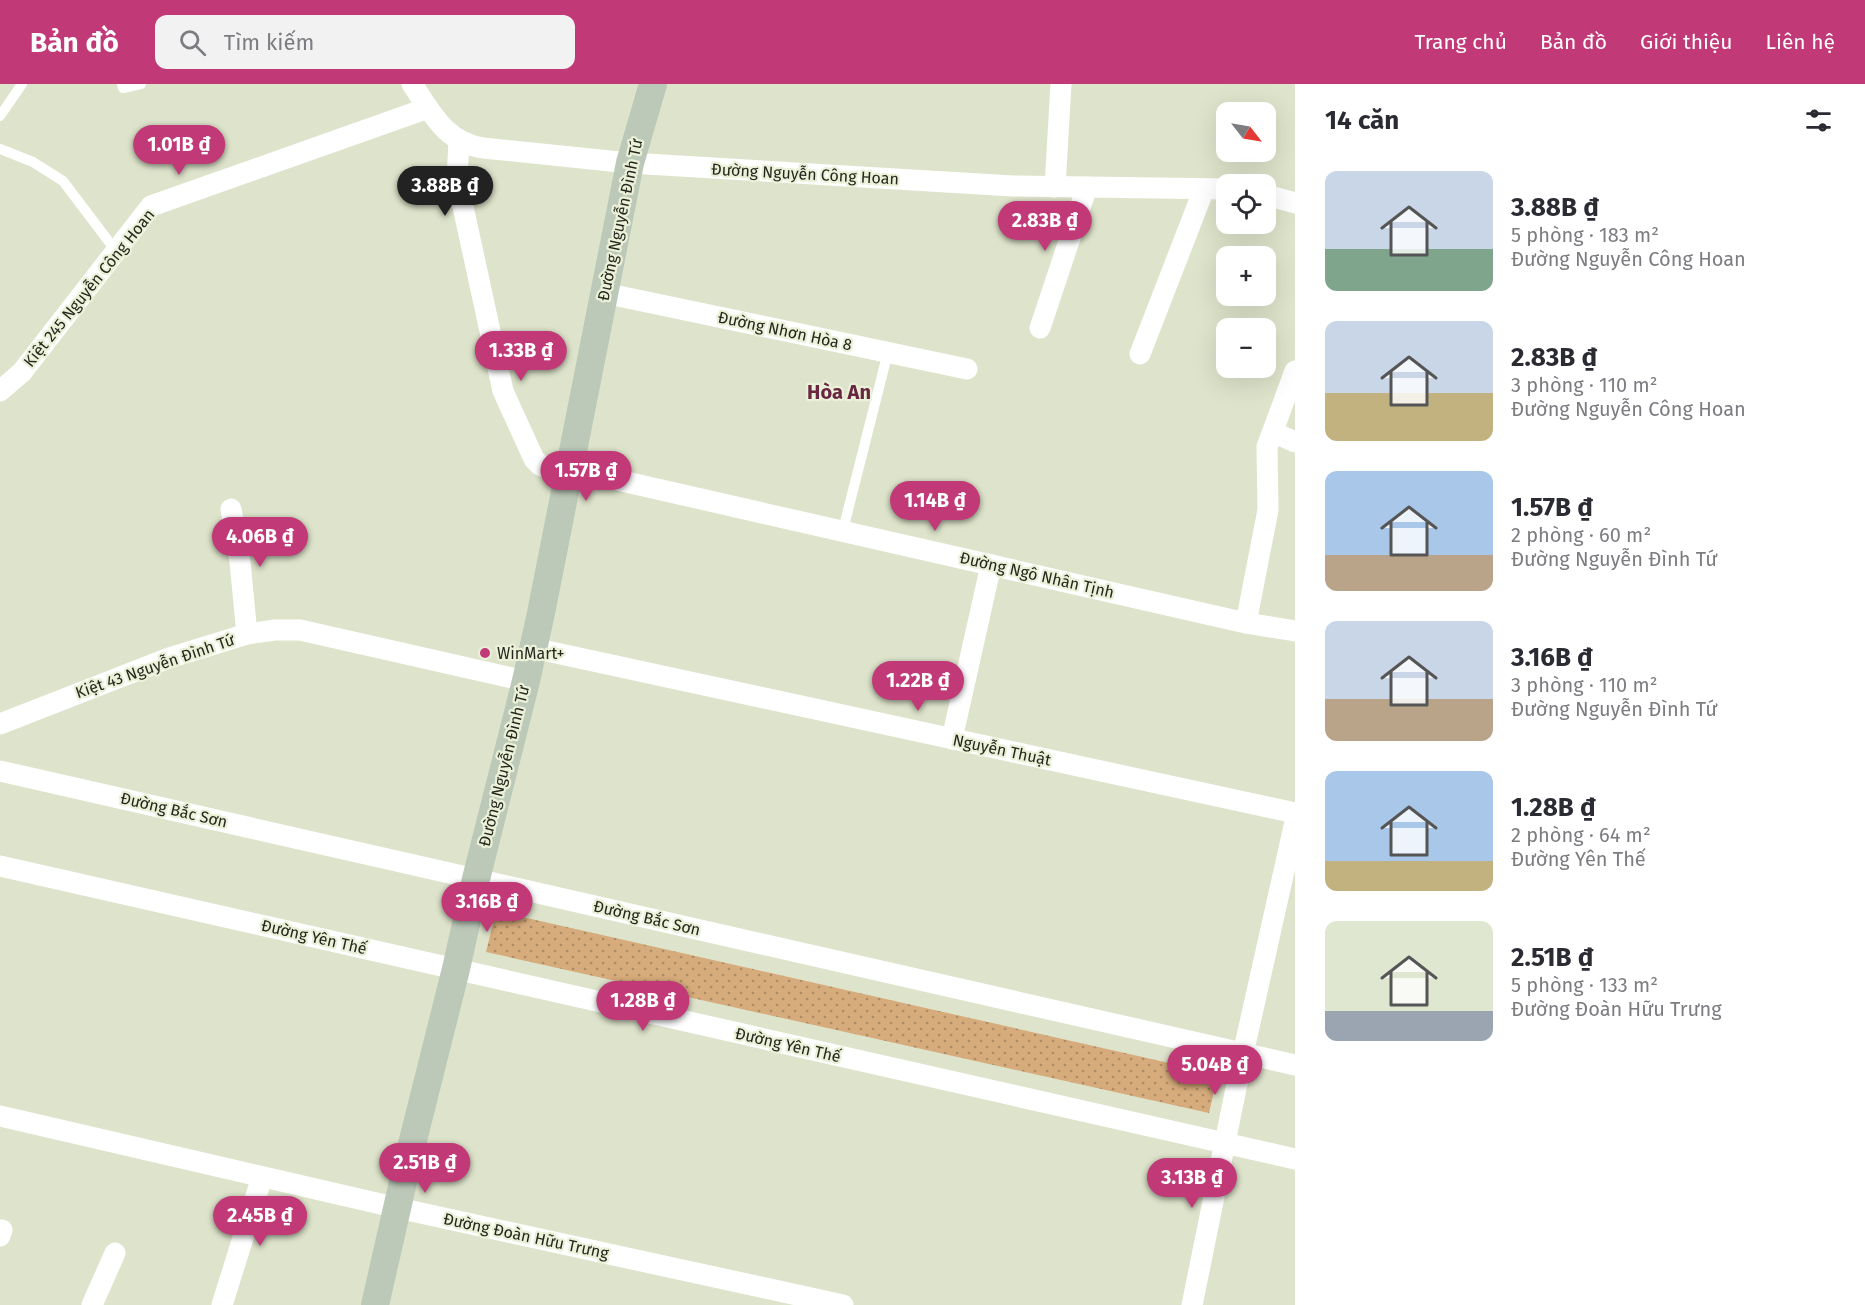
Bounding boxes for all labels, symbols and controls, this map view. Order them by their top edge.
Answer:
search box [155,15,575,69]
text: Bản đồ [30,26,119,59]
icon: search [176,26,209,59]
text: Tìm kiếm [224,29,314,56]
text: Trang chủ [1415,29,1507,55]
text: Bản đồ [1540,29,1607,55]
text: Giới thiệu [1640,29,1733,55]
text: Liên hệ [1766,29,1835,55]
north arrow [1216,102,1276,162]
map controls [1216,102,1276,378]
icon: filters [1802,104,1835,137]
text: 14 căn [1325,105,1399,136]
pin: 1.01B ₫ [124,125,234,176]
text: 1.01B ₫ [147,132,211,156]
street label: Đường Nguyễn Đình Tứ [594,137,647,303]
street label: Đường Nguyễn Công Hoan [711,160,899,188]
pin: 3.88B ₫ [390,166,500,217]
text: 3.88B ₫ [411,173,479,197]
button: locate [1216,174,1276,234]
text: 3.88B ₫ [1511,192,1599,223]
icon: home [1373,195,1445,267]
pin: 2.83B ₫ [990,201,1100,252]
street label: Kiệt 245 Nguyễn Công Hoan [20,205,158,371]
text: 2.83B ₫ [1012,208,1078,232]
text: 5 phòng · 183 m² [1511,223,1659,247]
button: + [1216,246,1276,306]
text: Đường Nguyễn Công Hoan [1511,247,1746,271]
street label: Đường Nhơn Hòa 8 [716,308,854,355]
button: − [1216,318,1276,378]
pin: 1.33B ₫ [466,331,576,382]
text: 1.33B ₫ [489,338,553,362]
text: 2.83B ₫ [1511,342,1597,373]
icon: home [1373,345,1445,417]
text: 3 phòng · 110 m² [1511,373,1658,397]
district label: Hòa An [807,380,871,404]
text: Đường Nguyễn Công Hoan [1511,397,1746,421]
pin: 1.57B ₫ [531,451,641,502]
text: 1.57B ₫ [554,458,618,482]
pin: 1.14B ₫ [880,481,990,532]
text: 1.14B ₫ [904,488,966,512]
text: 1.57B ₫ [1511,492,1593,523]
icon: home [1373,495,1445,567]
pin: 4.06B ₫ [205,517,315,568]
text: 2 phòng · 60 m² [1511,523,1651,547]
text: 4.06B ₫ [226,524,294,548]
text: Đường Nguyễn Đình Tứ [1511,547,1717,571]
street label: Đường Ngô Nhân Tịnh [958,548,1116,602]
street label: Kiệt 43 Nguyễn Đình Tứ [73,630,237,702]
text: 3.16B ₫ [1511,642,1593,673]
place label: WinMart+ [497,644,565,663]
icon: home [1373,645,1445,717]
marker: WinMart+ [478,646,492,660]
pin: 1.22B ₫ [863,661,973,712]
text: 1.22B ₫ [886,668,950,692]
text: 3 phòng · 110 m² [1511,673,1658,697]
street label: Đường Nguyễn Đình Tứ [475,683,533,848]
text: Đường Nguyễn Đình Tứ [1511,697,1717,721]
street label: Nguyễn Thuật [951,730,1053,770]
street label: Đường Bắc Sơn [119,787,230,832]
text: 1.28B ₫ [1511,792,1596,823]
icon: home [1373,795,1445,867]
text: 2 phòng · 64 m² [1511,823,1651,847]
text: Đường Yên Thế [1511,847,1646,871]
pin: 3.16B ₫ [432,882,542,933]
text: 3.16B ₫ [456,889,519,913]
street label: Đường Bắc Sơn [592,895,703,940]
street label: Đường Yên Thế [259,915,369,958]
text: 2.51B ₫ [1511,942,1593,973]
icon: home [1373,945,1445,1017]
text: 5 phòng · 133 m² [1511,973,1658,997]
pin: 1.28B ₫ [588,981,698,1032]
text: 1.28B ₫ [610,988,676,1012]
text: Đường Đoàn Hữu Trưng [1511,997,1722,1021]
street label: Đường Yên Thế [733,1023,843,1066]
pin: 5.04B ₫ [1160,1045,1270,1096]
text: 5.04B ₫ [1181,1052,1249,1076]
pin: 2.51B ₫ [370,1143,480,1194]
text: 2.51B ₫ [393,1150,457,1174]
pin: 3.13B ₫ [1137,1158,1247,1209]
text: 3.13B ₫ [1161,1165,1223,1189]
pin: 2.45B ₫ [205,1196,315,1247]
text: 2.45B ₫ [227,1203,293,1227]
street label: Đường Đoàn Hữu Trưng [442,1209,611,1263]

